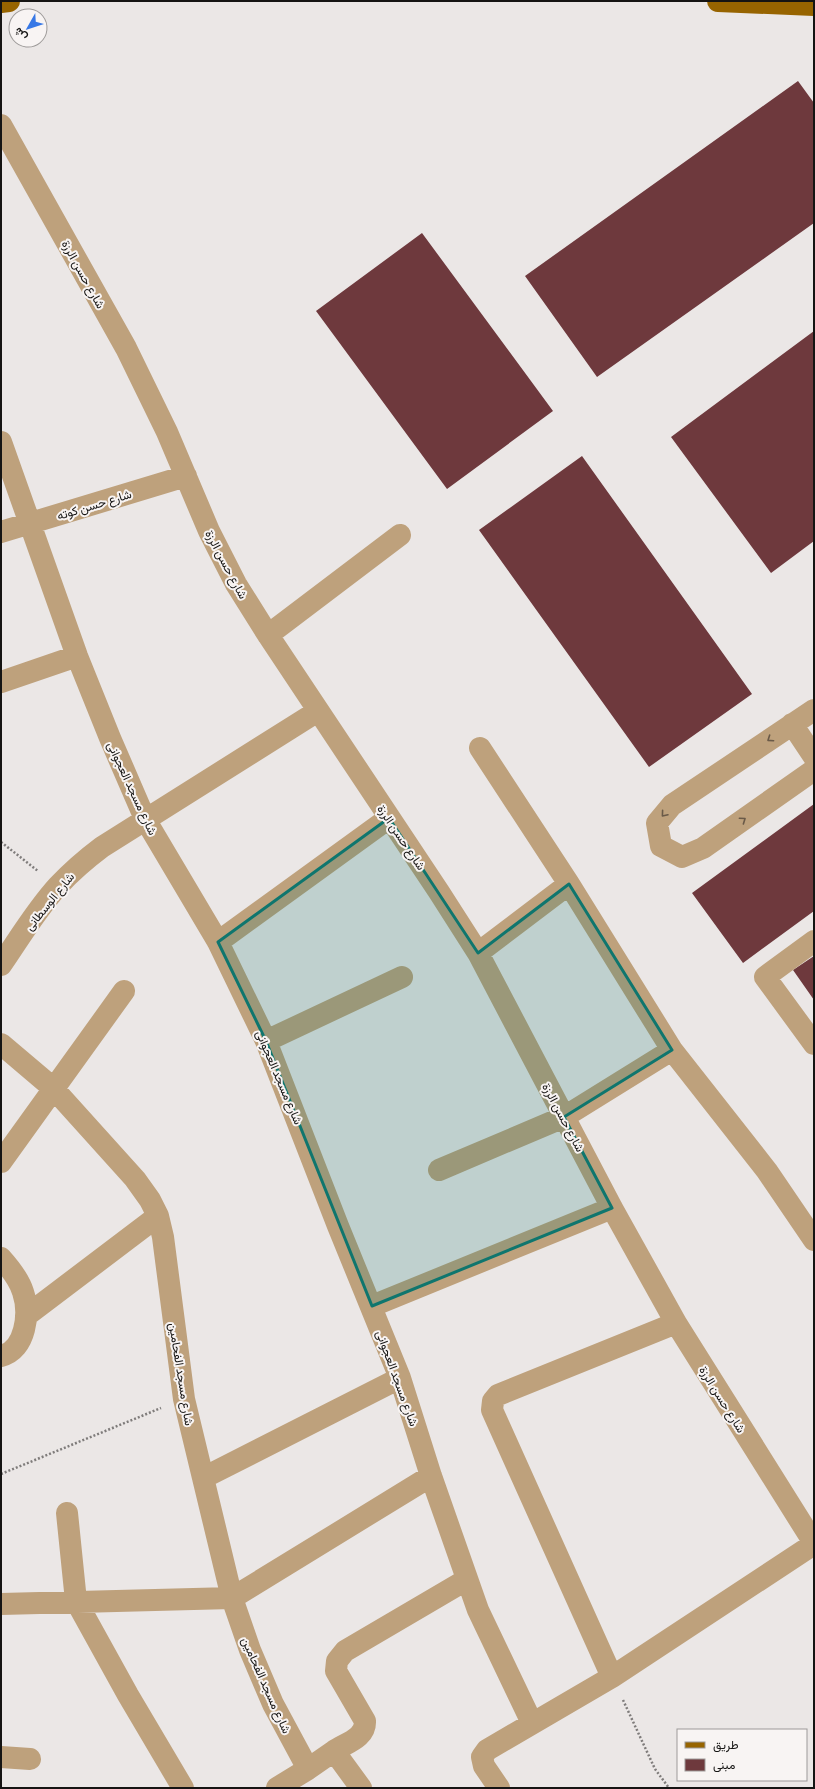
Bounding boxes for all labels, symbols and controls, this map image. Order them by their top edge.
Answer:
north arrow [8,8,48,48]
text: ش [11,25,30,44]
street label: شارع حسن الرزة [57,237,108,312]
street label: شارع حسن كوته [55,486,134,525]
street label: شارع حسن الرزة [200,527,251,602]
one-way arrow [767,734,774,742]
street label: شارع مسجد العجوانى [103,739,161,838]
street label: شارع حسن الرزة [373,802,429,874]
one-way arrow [662,809,669,817]
one-way arrow [739,818,746,825]
street label: شارع الوسطانى [21,869,79,935]
street label: شارع مسجد العجوانى [251,1028,306,1127]
street label: شارع حسن الرزة [537,1080,588,1155]
street label: شارع مسجد الفحامين [164,1322,197,1427]
street label: شارع مسجد العجوانى [371,1328,422,1429]
street label: شارع حسن الرزة [694,1363,749,1436]
street label: شارع مسجد الفحامين [237,1635,295,1737]
legend [677,1729,807,1781]
text: طريق [713,1737,739,1753]
text: مبنى [713,1757,735,1773]

